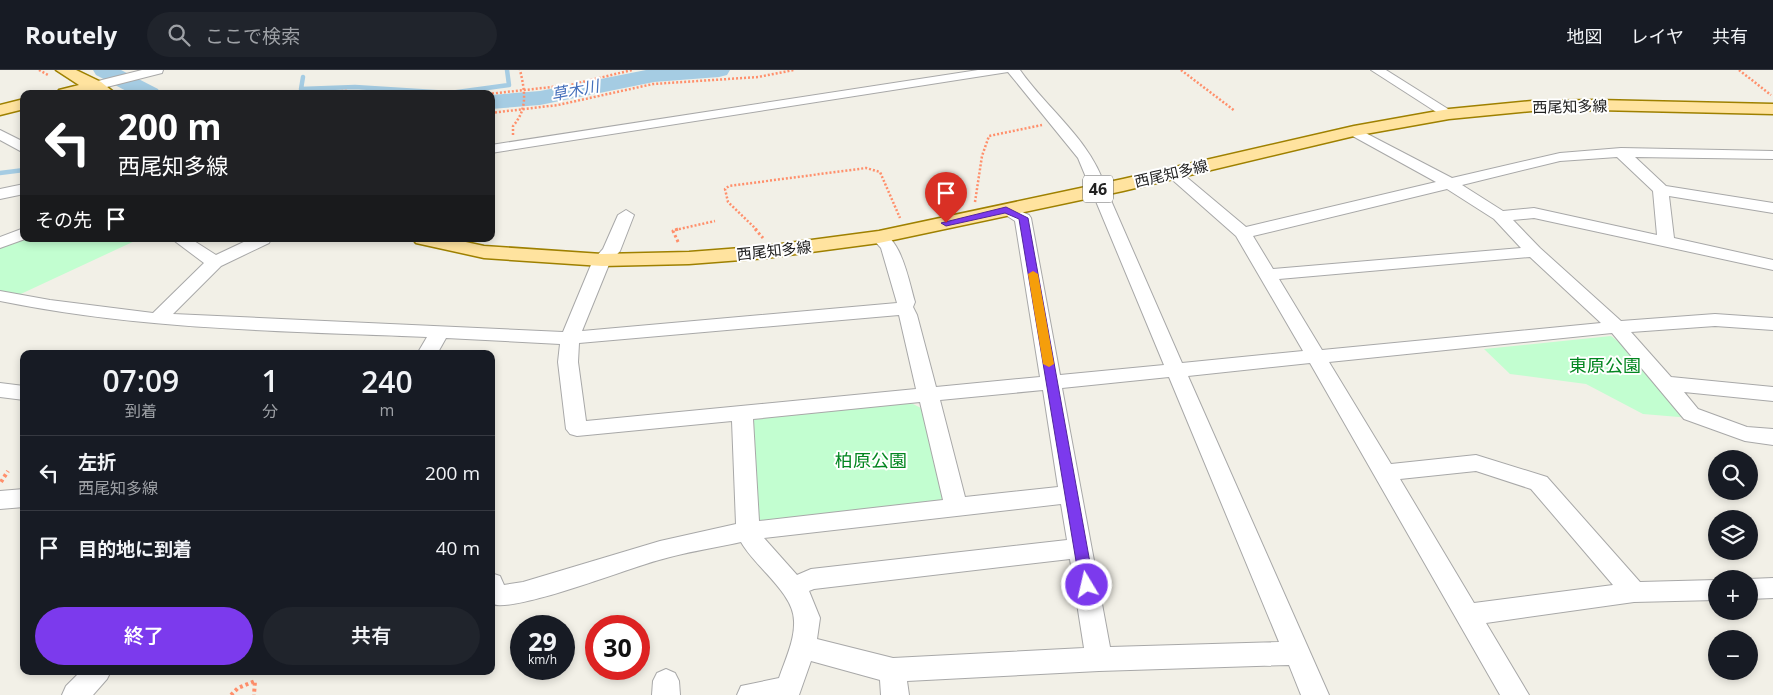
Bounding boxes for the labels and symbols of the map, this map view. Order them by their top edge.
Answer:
water label: 草木川 [549,74,603,105]
street label: 西尾知多線 [1532,95,1608,117]
street label: 西尾知多線 [1132,155,1210,191]
pin [925,172,967,223]
road number: 46 [1083,176,1113,202]
street label: 西尾知多線 [736,236,812,264]
park label: 東原公園 [1569,353,1641,377]
park label: 柏原公園 [835,448,907,472]
position arrow [1060,558,1112,610]
speed limit sign: 30 [585,615,650,680]

